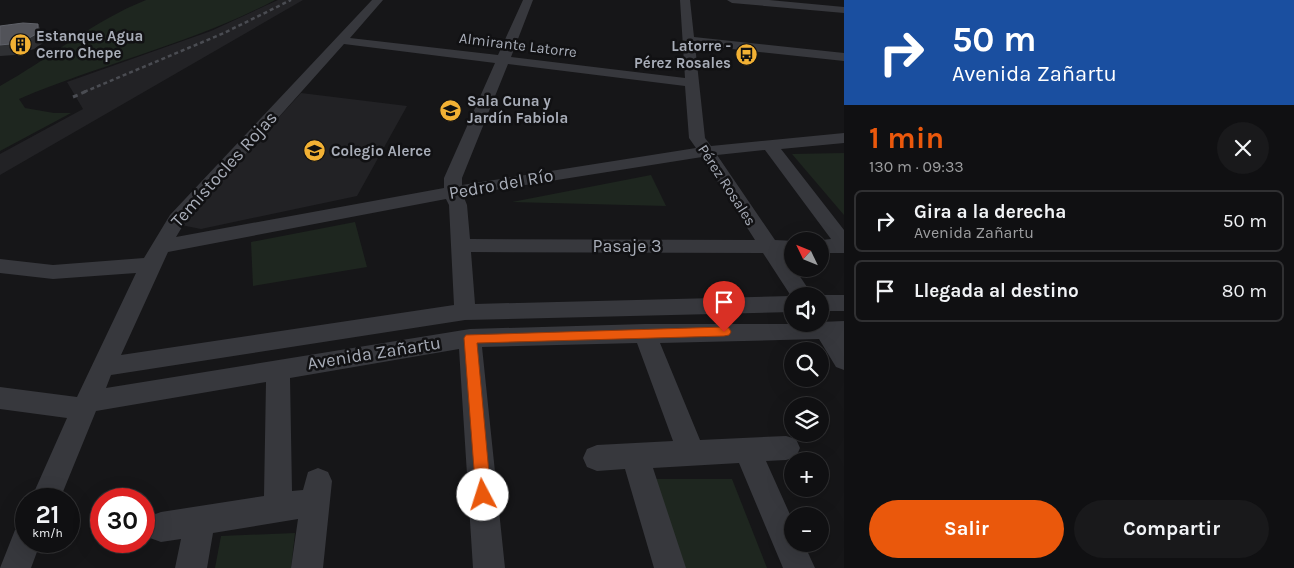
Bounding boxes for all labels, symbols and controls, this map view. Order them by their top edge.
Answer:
text: 50 m [952,19,1037,60]
icon: right [869,20,934,85]
place label: Estanque Agua Cerro Chepe [36,27,143,62]
street label: Almirante Latorre [458,29,578,61]
building icon: Estanque Agua Cerro Chepe [8,33,32,57]
place label: Latorre - Pérez Rosales [634,37,731,72]
bus stop icon: Latorre - Pérez Rosales [735,43,759,67]
text: Avenida Zañartu [952,61,1117,87]
place label: Sala Cuna y Jardín Fabiola [467,92,568,127]
school or university icon: Sala Cuna y Jardín Fabiola [439,98,463,122]
street label: Temístocles Rojas [166,107,282,231]
text: 1 min [869,120,944,156]
button: close [1217,122,1269,174]
school or university icon: Colegio Alerce [303,139,327,163]
street label: Pérez Rosales [694,141,760,229]
place label: Colegio Alerce [331,142,431,160]
text: 130 m · 09:33 [869,157,964,176]
street label: Pedro del Río [447,164,555,204]
text: Gira a la derecha [914,201,1066,223]
icon: right [871,207,899,235]
text: 50 m [1223,210,1267,232]
text: Avenida Zañartu [914,223,1034,242]
north arrow [784,232,829,278]
map controls [784,232,829,552]
street label: Pasaje 3 [592,235,662,257]
icon: arrive [871,277,899,305]
text: Llegada al destino [914,280,1079,302]
text: 80 m [1222,280,1267,302]
pin [703,281,745,332]
button: sound [784,287,829,332]
icon: arrive [710,288,738,316]
street label: Avenida Zañartu [306,332,442,374]
button: search [784,342,829,387]
button: layers [784,397,829,442]
button: + [784,452,829,497]
position arrow [456,468,508,520]
speed limit sign: 30 [90,488,155,553]
text: 21 [35,500,60,529]
button: Salir [869,500,1064,558]
button: Compartir [1074,500,1269,558]
button: − [784,507,829,552]
text: km/h [32,526,63,540]

